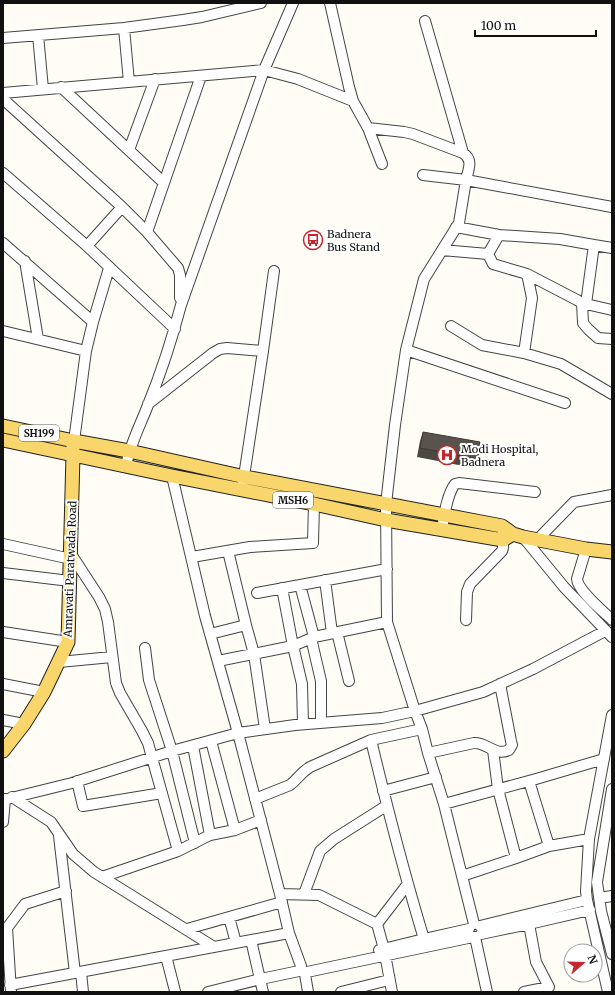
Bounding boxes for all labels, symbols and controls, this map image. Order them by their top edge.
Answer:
scale bar [475,12,596,38]
text: 100 m [481,18,516,33]
place label: Badnera Bus Stand [327,227,380,254]
bus stop icon: Badnera Bus Stand [302,229,324,251]
road number: SH199 [19,425,59,441]
place label: Modi Hospital, Badnera [461,442,539,469]
hospital icon: Modi Hospital, Badnera [436,444,458,466]
road number: MSH6 [273,492,313,508]
street label: Amravati Paratwada Road [61,500,79,639]
north arrow [563,943,603,983]
text: N [584,953,601,966]

